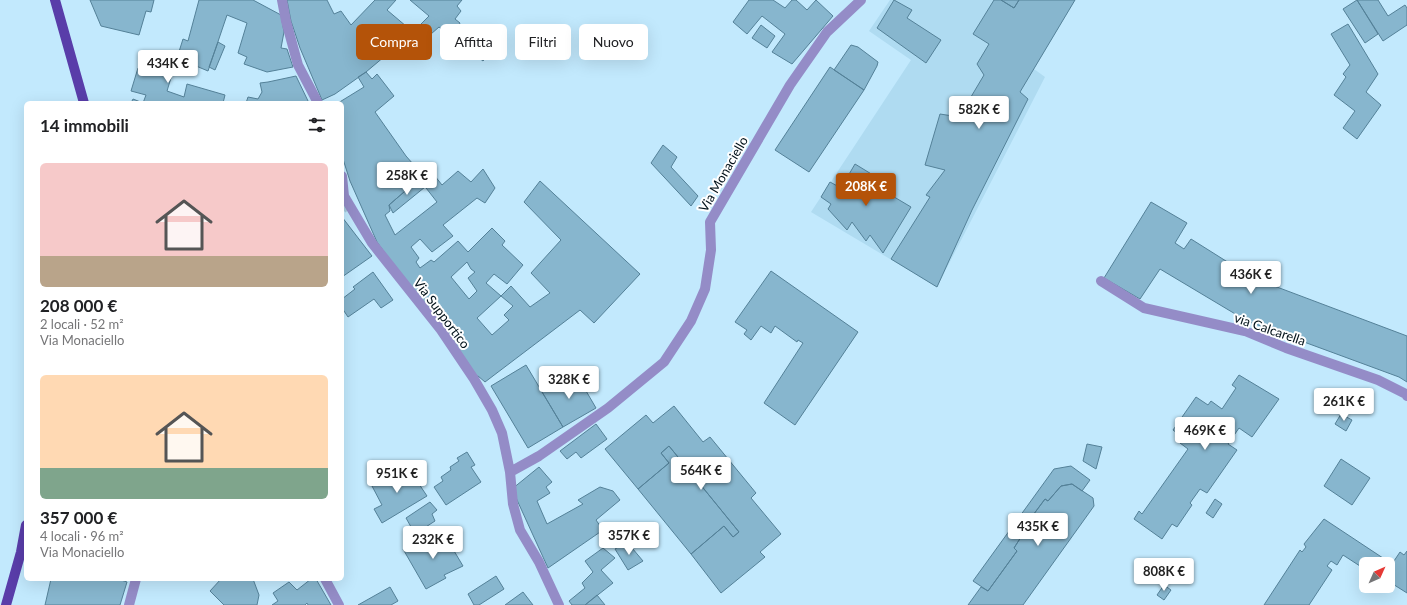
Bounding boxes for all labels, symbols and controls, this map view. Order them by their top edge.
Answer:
chip: Compra [356,24,432,60]
chip: Affitta [440,24,507,60]
chip: Filtri [515,24,571,60]
chip: Nuovo [579,24,648,60]
pin: 434K € [135,50,201,84]
text: 434K € [147,55,189,71]
pin: 582K € [946,96,1012,130]
text: 582K € [958,101,1000,117]
icon: filters [306,114,328,136]
text: 14 immobili [40,115,129,136]
street label: Via Monaciello [695,133,751,215]
pin: 258K € [374,162,440,196]
text: 258K € [386,167,428,183]
pin: 208K € [833,173,899,207]
text: 208K € [845,178,887,194]
icon: home [148,189,220,261]
pin: 436K € [1218,261,1284,295]
text: 436K € [1230,266,1272,282]
street label: Via Supportico [410,275,474,351]
text: 208 000 € [40,295,117,316]
street label: via Calcarella [1232,309,1308,349]
text: 2 locali · 52 m² [40,316,124,332]
text: Via Monaciello [40,332,124,348]
pin: 328K € [536,366,602,400]
text: 328K € [548,371,590,387]
pin: 261K € [1311,388,1377,422]
text: 261K € [1323,393,1365,409]
icon: home [148,401,220,473]
pin: 469K € [1172,417,1238,451]
text: 469K € [1184,422,1226,438]
pin: 564K € [668,457,734,491]
pin: 951K € [364,460,430,494]
text: 564K € [680,462,722,478]
text: 951K € [376,465,418,481]
text: 357 000 € [40,507,117,528]
pin: 435K € [1005,513,1071,547]
text: 435K € [1017,518,1059,534]
pin: 357K € [596,522,662,556]
pin: 232K € [400,526,466,560]
text: 357K € [608,527,650,543]
text: 4 locali · 96 m² [40,528,124,544]
text: 232K € [412,531,454,547]
text: Via Monaciello [40,544,124,560]
north arrow [1359,557,1395,593]
map controls [1359,557,1395,593]
pin: 808K € [1131,558,1197,592]
text: 808K € [1143,563,1185,579]

